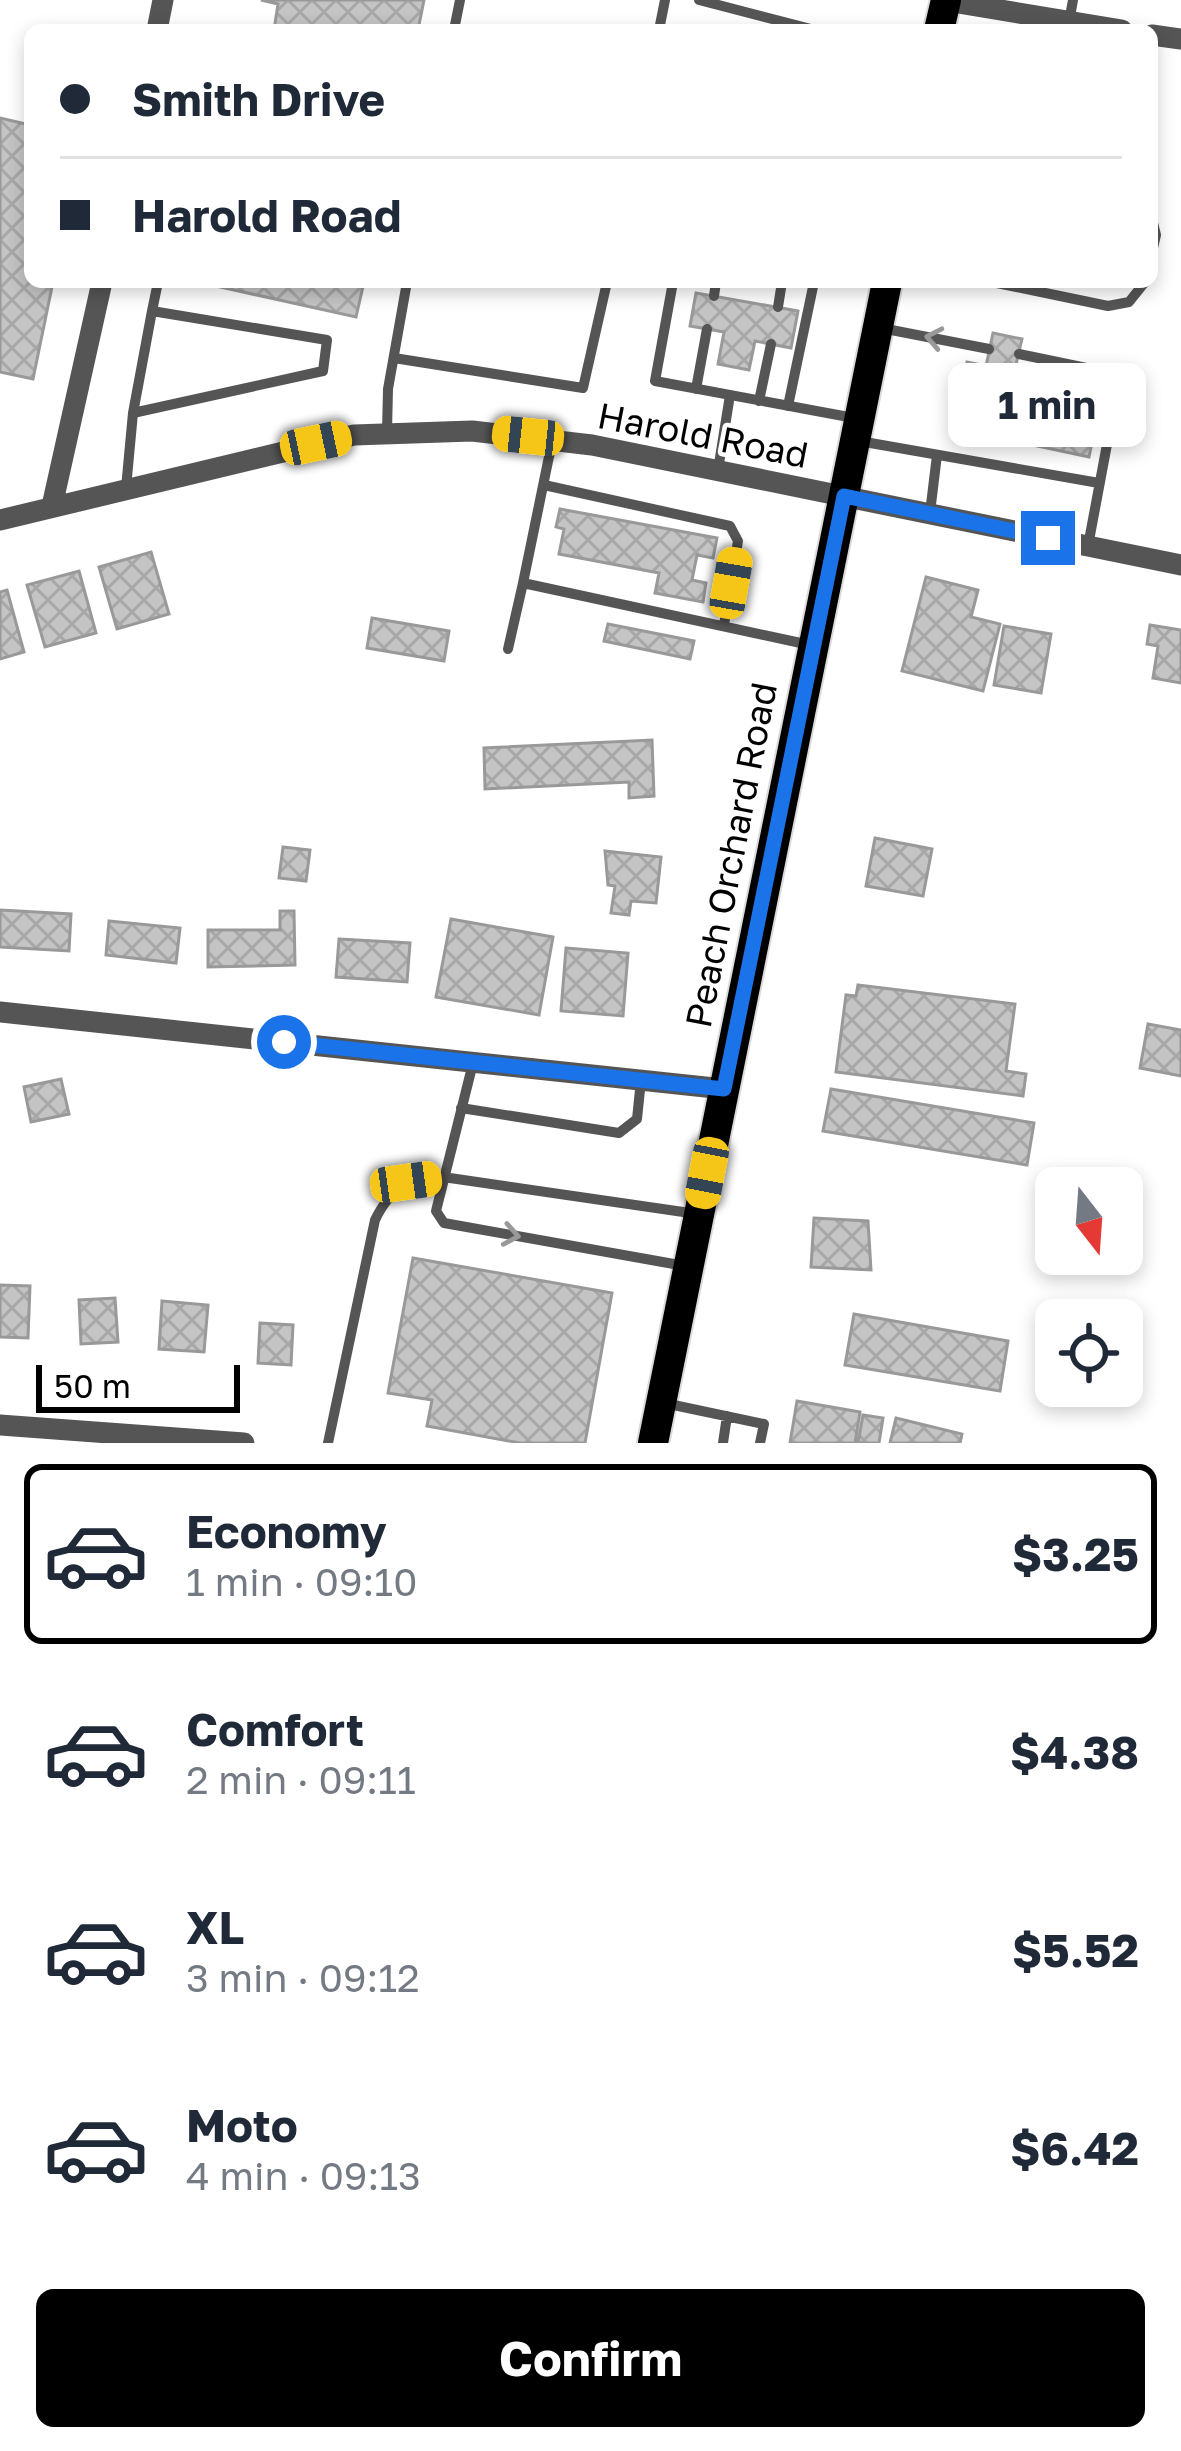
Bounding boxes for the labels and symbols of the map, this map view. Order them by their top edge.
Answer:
one-way arrow [924,326,944,352]
callout: 1 min [949,364,1147,448]
street label: Harold Road [594,393,812,476]
car [490,414,566,458]
car [277,418,355,468]
route end [1021,511,1075,565]
car [707,544,755,622]
street label: Peach Orchard Road [676,679,785,1031]
route start [257,1015,311,1069]
car [682,1134,732,1212]
car [368,1159,444,1205]
north arrow [1035,1167,1143,1275]
one-way arrow [500,1221,520,1247]
scale bar [36,1359,240,1412]

